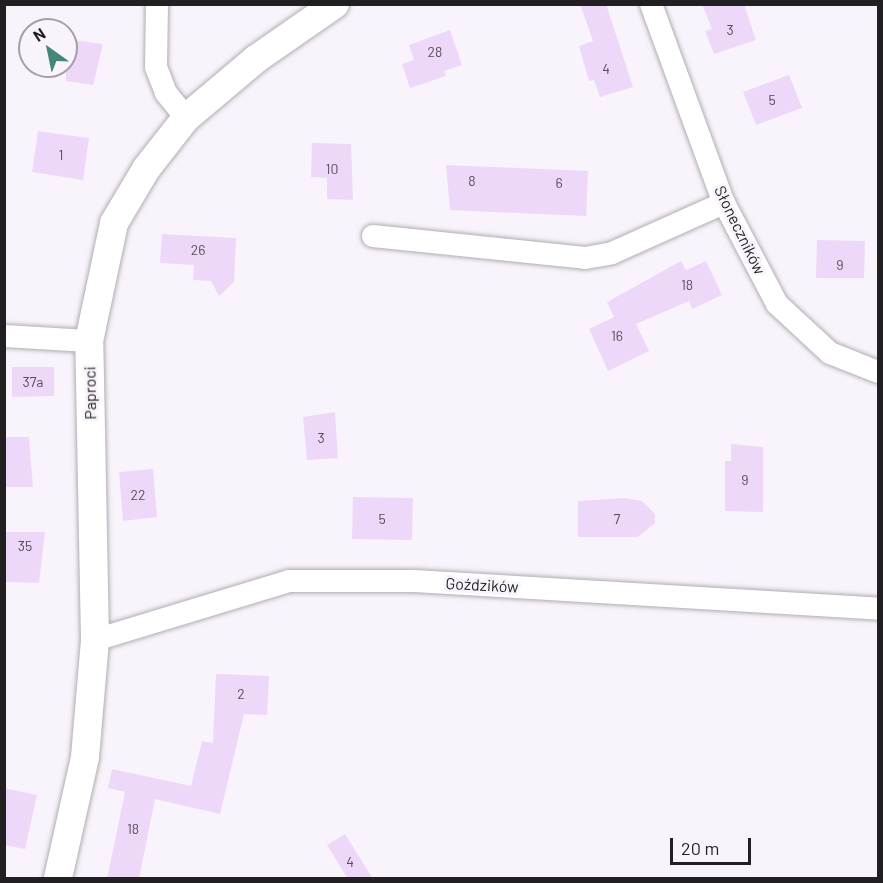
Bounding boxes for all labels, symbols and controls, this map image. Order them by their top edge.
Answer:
north arrow [18,18,78,78]
house number: 3 [726,22,734,38]
text: N [29,23,49,45]
house number: 28 [428,44,442,60]
house number: 4 [602,61,610,77]
house number: 5 [768,92,776,108]
house number: 1 [59,147,63,163]
house number: 10 [326,161,338,177]
house number: 8 [468,173,476,189]
house number: 6 [555,175,563,191]
street label: Słoneczników [710,183,770,277]
house number: 26 [191,242,205,258]
house number: 9 [836,257,844,273]
house number: 18 [681,277,693,293]
house number: 16 [611,328,623,344]
street label: Paproci [80,366,100,420]
house number: 37a [23,374,43,390]
house number: 3 [317,430,325,446]
house number: 9 [741,472,749,488]
house number: 22 [130,487,146,503]
house number: 5 [378,511,386,527]
house number: 7 [614,511,620,527]
house number: 35 [18,538,32,554]
street label: Goździków [445,574,519,596]
house number: 2 [237,686,245,702]
house number: 18 [127,821,139,837]
scale bar [673,826,754,864]
text: 20 m [681,837,719,859]
house number: 4 [346,854,354,870]

